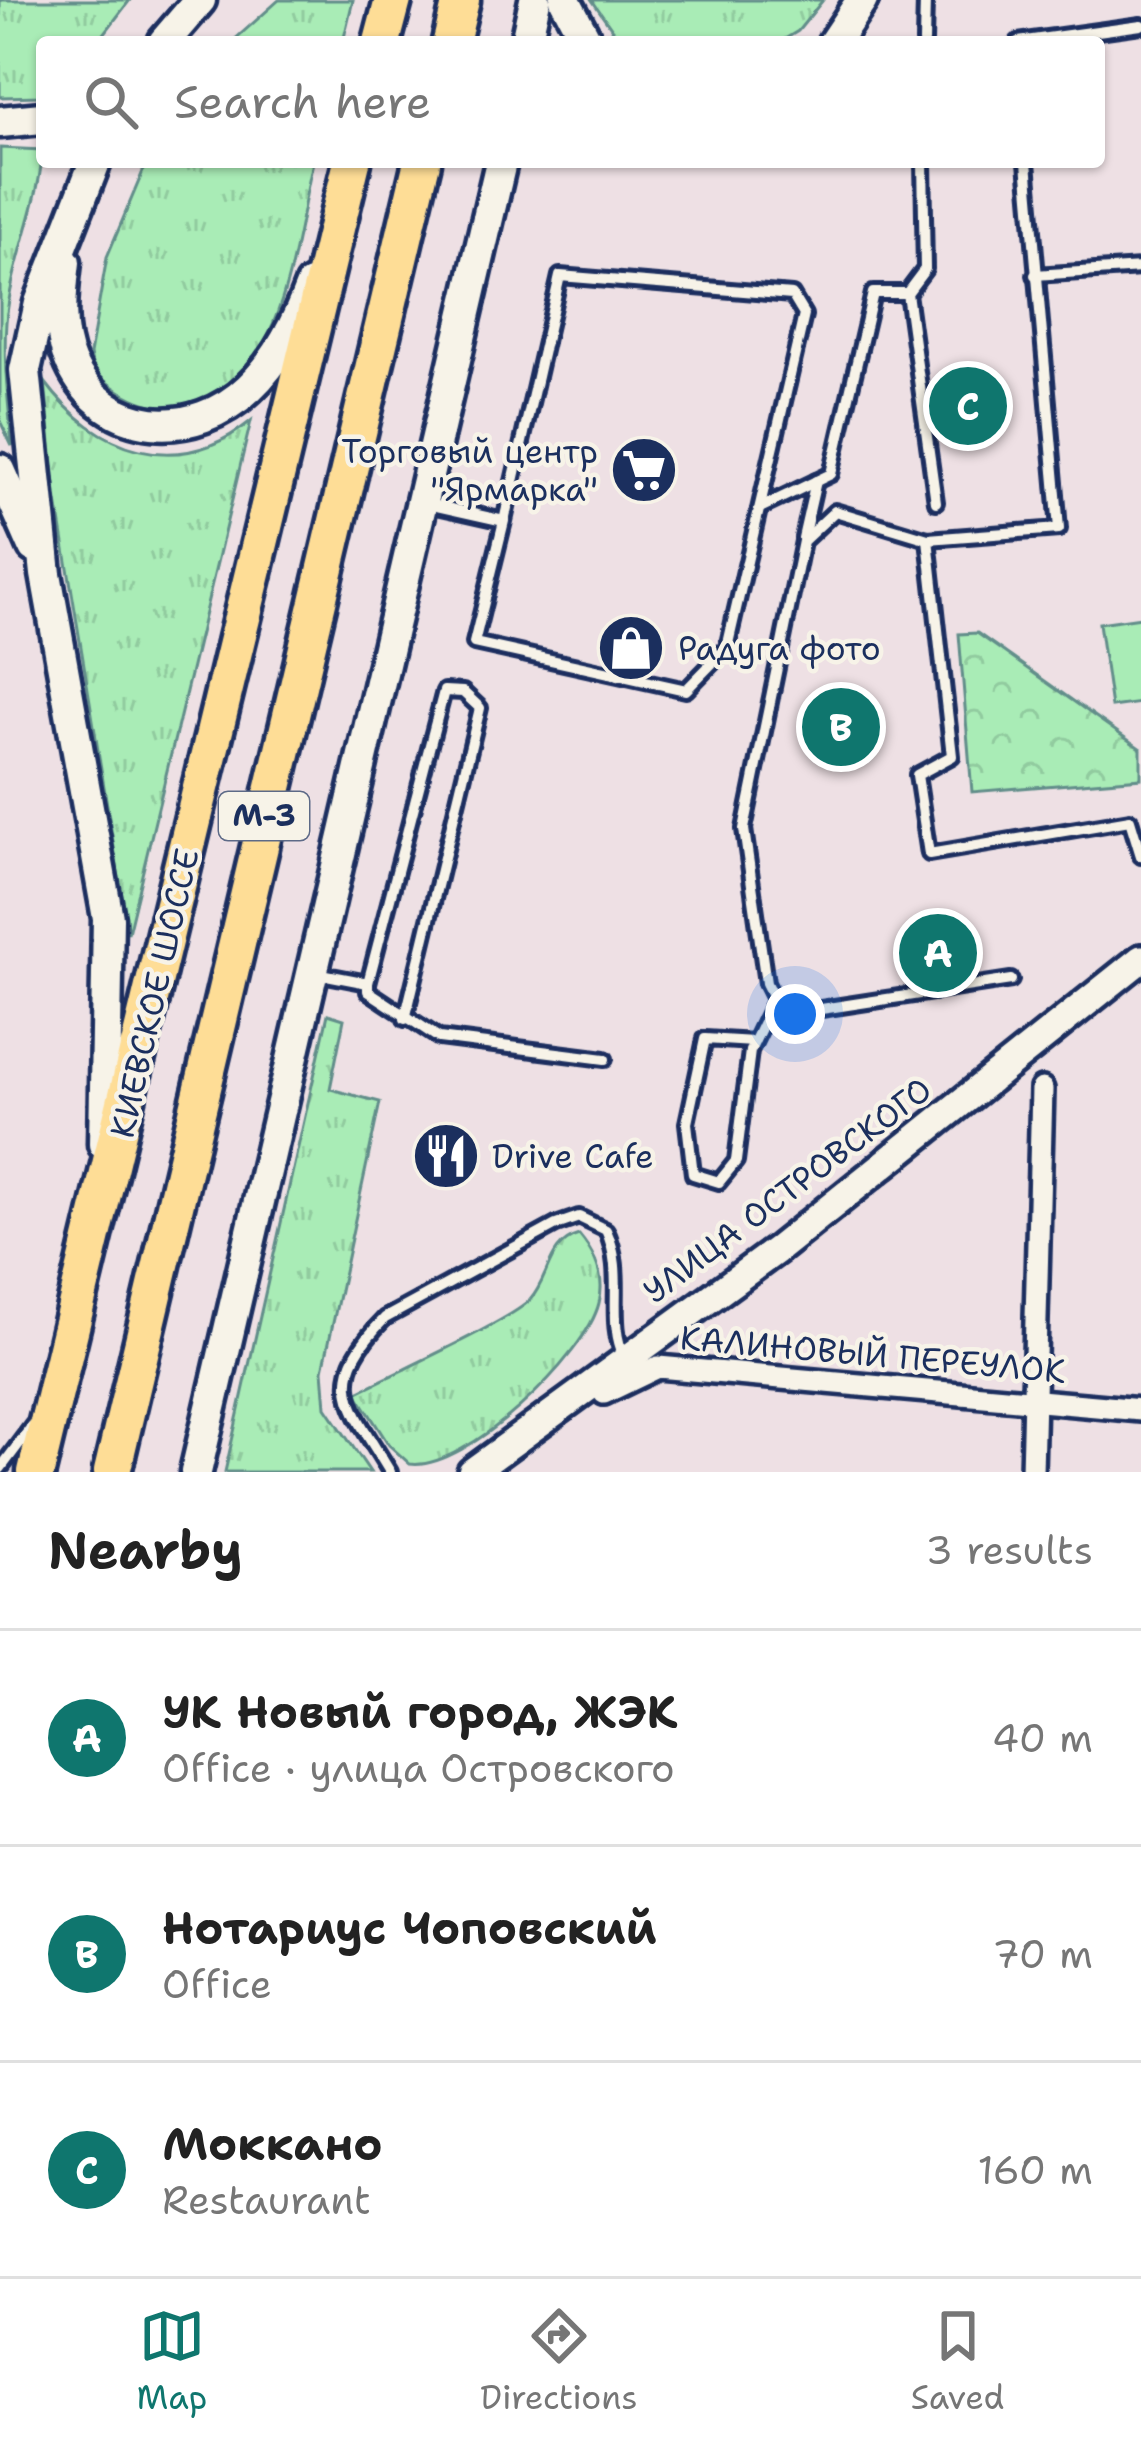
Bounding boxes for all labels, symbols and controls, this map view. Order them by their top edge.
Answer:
search box [36,36,1105,168]
icon: search [78,69,144,135]
text: Search here [174,72,431,132]
pin: C [929,361,1007,451]
place label: Торговый центр "Ярмарка" [341,429,598,512]
supermarket icon: Торговый центр "Ярмарка" [609,435,679,505]
shop icon: Радуга фото [596,613,666,683]
place label: Радуга фото [678,626,881,671]
pin: B [802,682,880,772]
road number: М-3 [219,792,309,840]
street label: КИЕВСКОЕ ШОССЕ [99,844,210,1142]
pin: A [899,908,977,998]
your location [765,984,825,1044]
street label: УЛИЦА ОСТРОВСКОГО [634,1067,941,1314]
restaurant icon: Drive Cafe [411,1121,481,1191]
place label: Drive Cafe [492,1134,654,1179]
street label: КАЛИНОВЫЙ ПЕРЕУЛОК [678,1315,1068,1394]
text: Nearby [48,1516,243,1584]
text: 3 results [926,1524,1093,1576]
text: УК Новый город, ЖЭК [162,1682,677,1742]
text: A [72,1712,102,1764]
text: 40 m [992,1712,1093,1764]
text: Office · улица Островского [162,1742,675,1794]
text: Нотариус Чоповский [162,1898,657,1958]
text: B [75,1928,99,1980]
text: 70 m [992,1928,1093,1980]
text: Office [162,1958,272,2010]
text: Моккано [162,2114,383,2174]
text: C [75,2144,99,2196]
text: 160 m [978,2144,1093,2196]
text: Restaurant [162,2174,371,2226]
tab: Map [137,2303,207,2420]
tab: Directions [480,2303,638,2420]
tab: Saved [911,2303,1004,2420]

